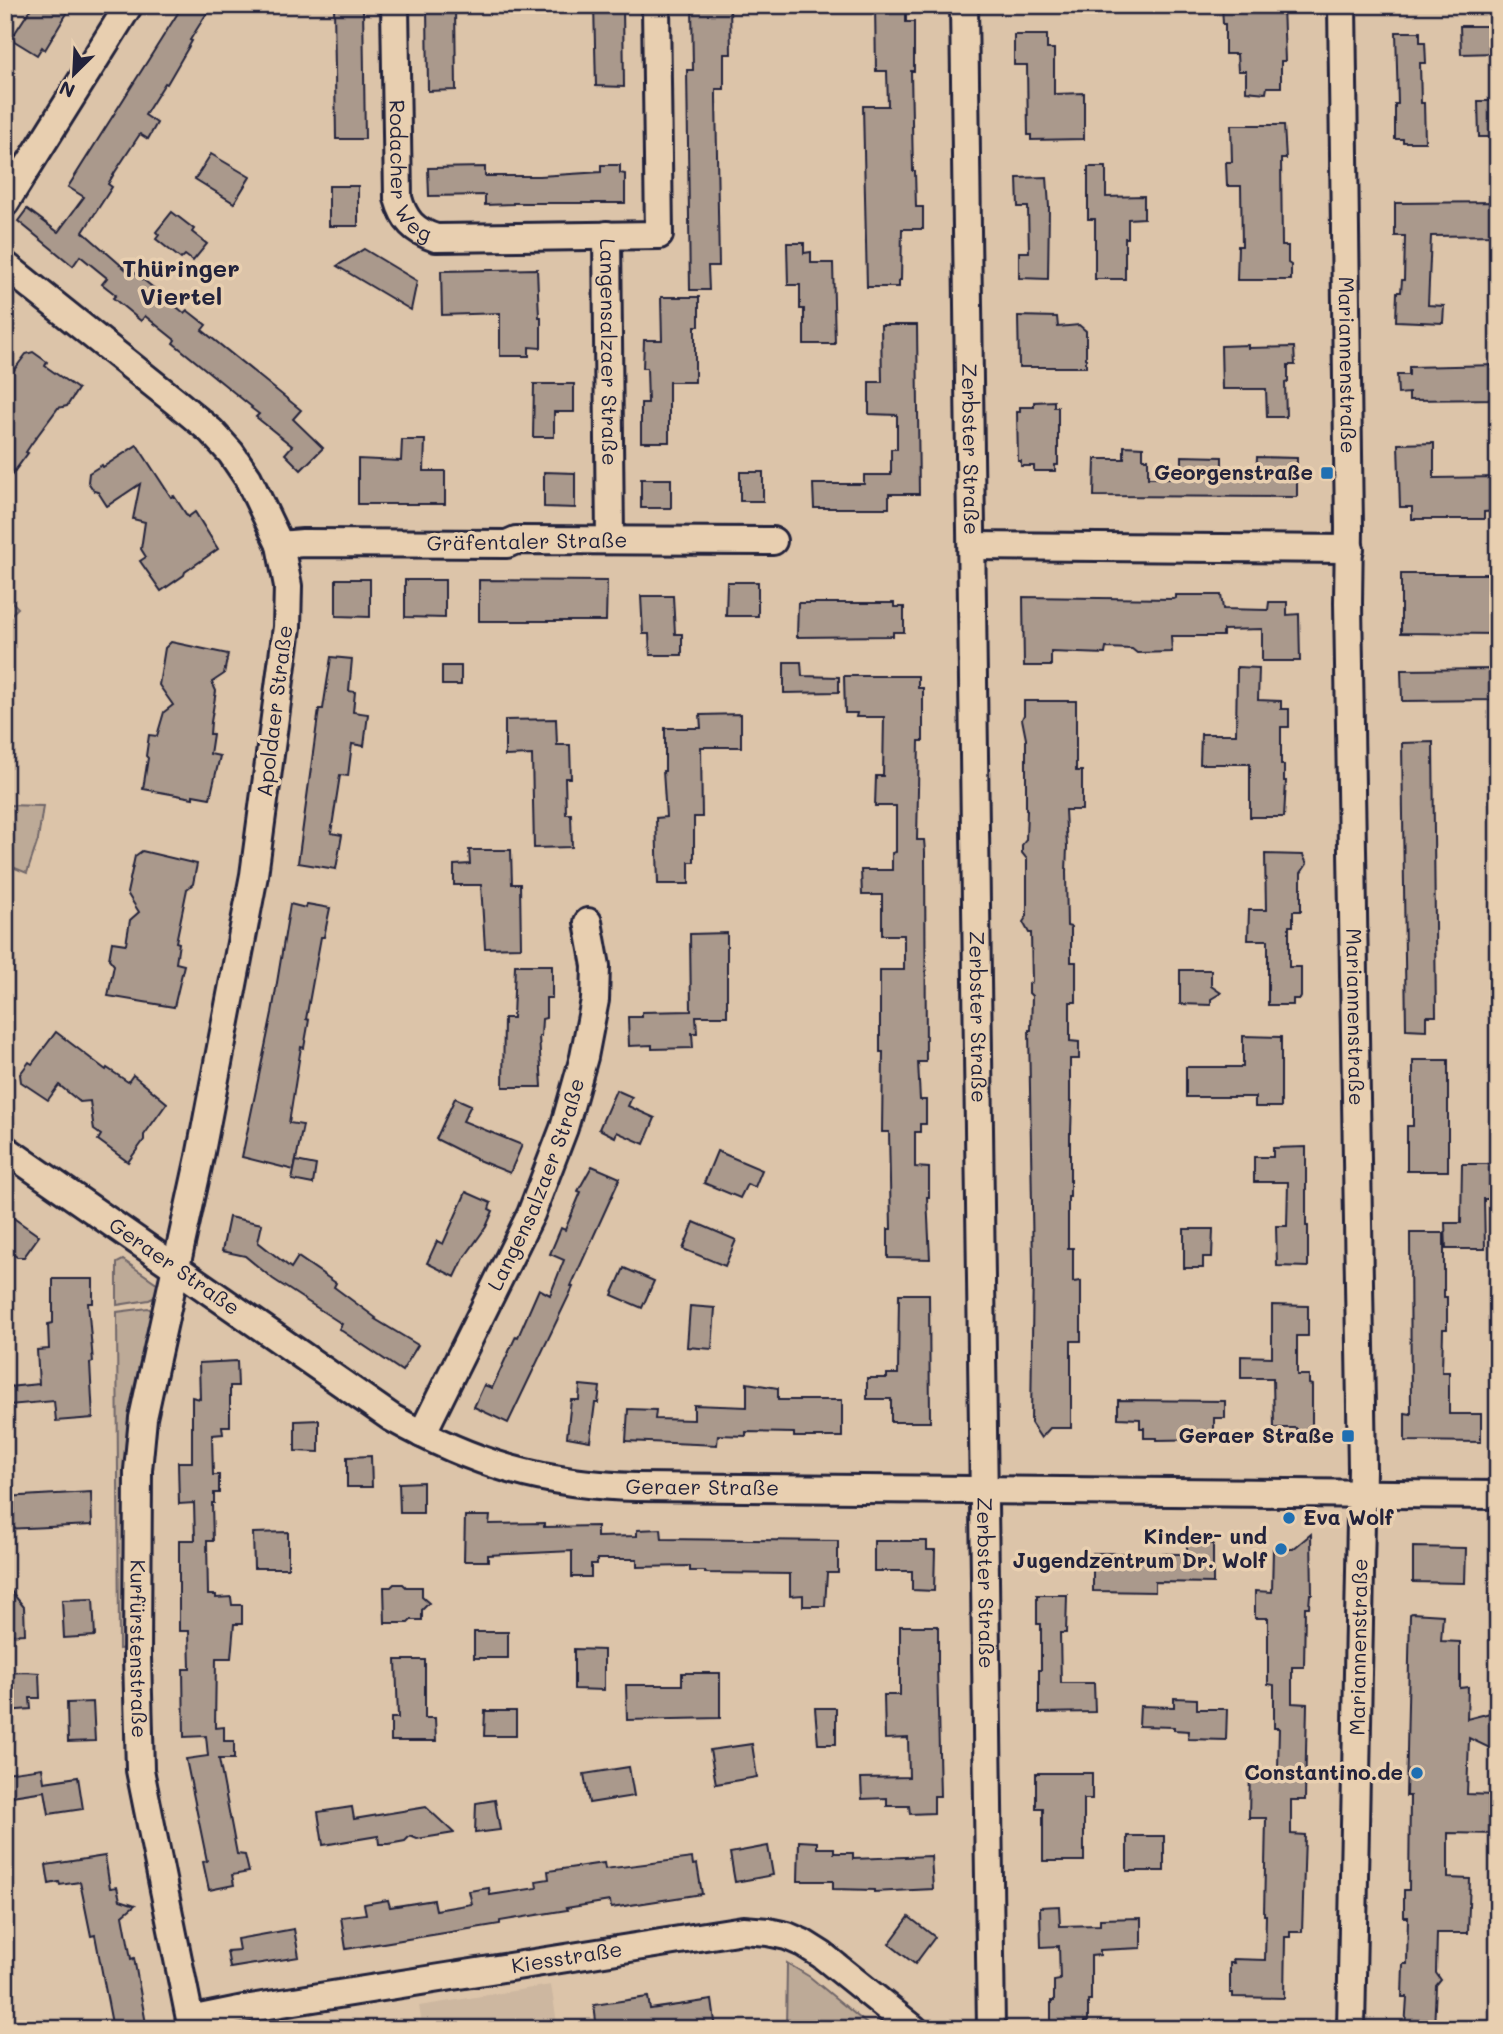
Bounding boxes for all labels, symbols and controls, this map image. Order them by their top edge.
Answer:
north arrow [38,38,108,108]
text: N [55,76,79,104]
street label: Rodacher Weg [384,100,437,247]
street label: Langensalzaer Straße [595,238,624,466]
district label: Thüringer Viertel [122,252,240,311]
street label: Mariannenstraße [1334,276,1363,454]
street label: Zerbster Straße [957,363,986,535]
place label: Georgenstraße [1154,458,1313,485]
marker: Georgenstraße [1319,465,1335,481]
street label: Gräfentaler Straße [426,525,628,556]
street label: Apoldaer Straße [250,623,297,798]
street label: Mariannenstraße [1341,928,1371,1106]
street label: Zerbster Straße [964,931,994,1103]
street label: Langensalzaer Straße [480,1075,589,1295]
street label: Geraer Straße [104,1210,246,1320]
place label: Geraer Straße [1178,1421,1334,1448]
marker: Geraer Straße [1340,1428,1356,1444]
street label: Geraer Straße [625,1472,779,1500]
street label: Zerbster Straße [972,1497,1001,1669]
place label: Eva Wolf [1303,1503,1395,1530]
marker: Eva Wolf [1281,1510,1297,1526]
place label: Kinder- und Jugendzentrum Dr. Wolf [1012,1522,1268,1573]
marker: Kinder- und Jugendzentrum Dr. Wolf [1273,1541,1289,1557]
street label: Mariannenstraße [1342,1558,1373,1736]
street label: Kurfürstenstraße [125,1559,154,1738]
place label: Constantino.de [1244,1758,1403,1785]
marker: Constantino.de [1409,1765,1425,1781]
street label: Kiesstraße [509,1934,624,1978]

